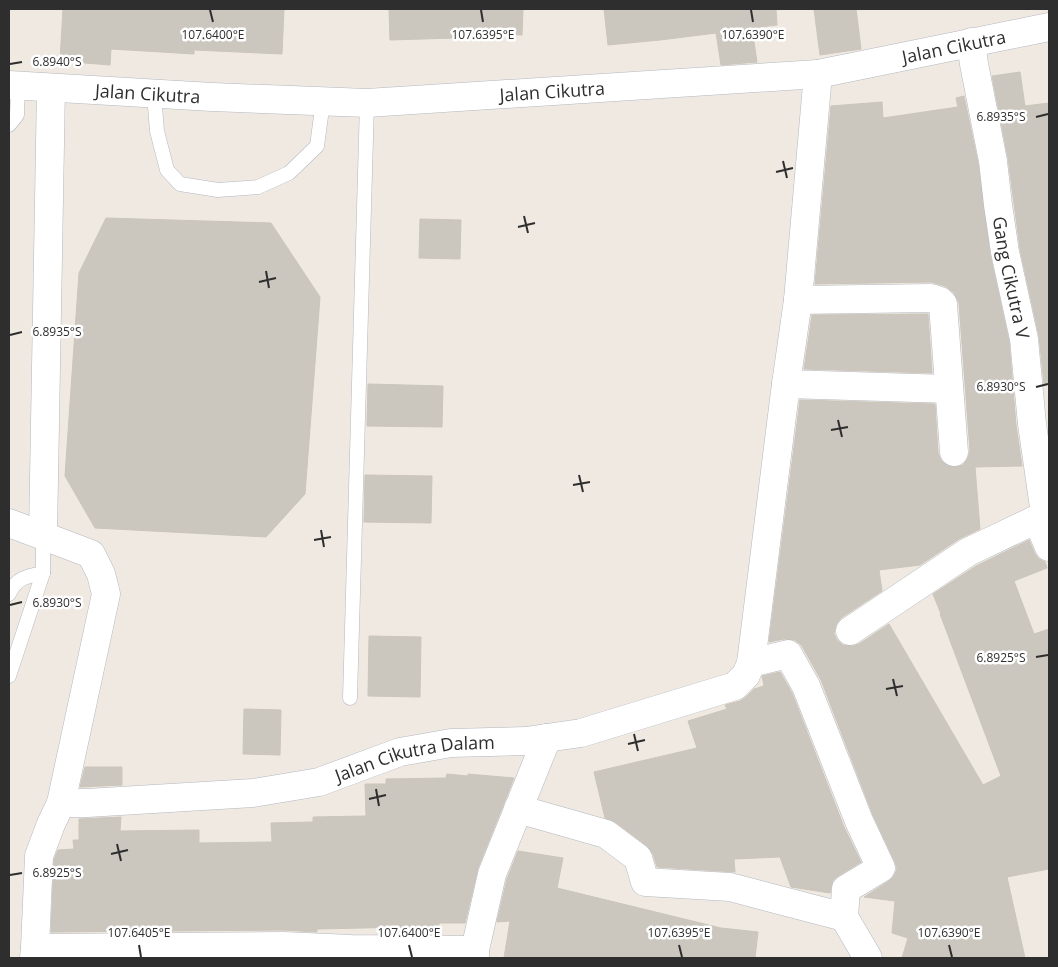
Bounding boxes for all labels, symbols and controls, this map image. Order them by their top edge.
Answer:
street label: Jalan Cikutra [898,24,1008,69]
text: 107.6400°E [182,26,245,43]
text: 107.6395°E [452,26,515,43]
text: 107.6390°E [722,26,785,43]
text: 6.8940°S [32,53,82,70]
street label: Jalan Cikutra [497,76,605,107]
street label: Jalan Cikutra [92,78,201,108]
text: 6.8935°S [976,108,1026,125]
street label: Gang Cikutra V [988,215,1036,341]
text: 6.8935°S [32,323,82,340]
text: 6.8930°S [976,378,1026,395]
text: 6.8930°S [32,594,82,611]
text: 6.8925°S [976,649,1026,666]
street label: Jalan Cikutra Dalam [329,730,495,788]
text: 6.8925°S [32,864,82,881]
text: 107.6405°E [108,924,171,941]
text: 107.6400°E [378,924,441,941]
text: 107.6395°E [648,924,711,941]
text: 107.6390°E [918,924,981,941]

